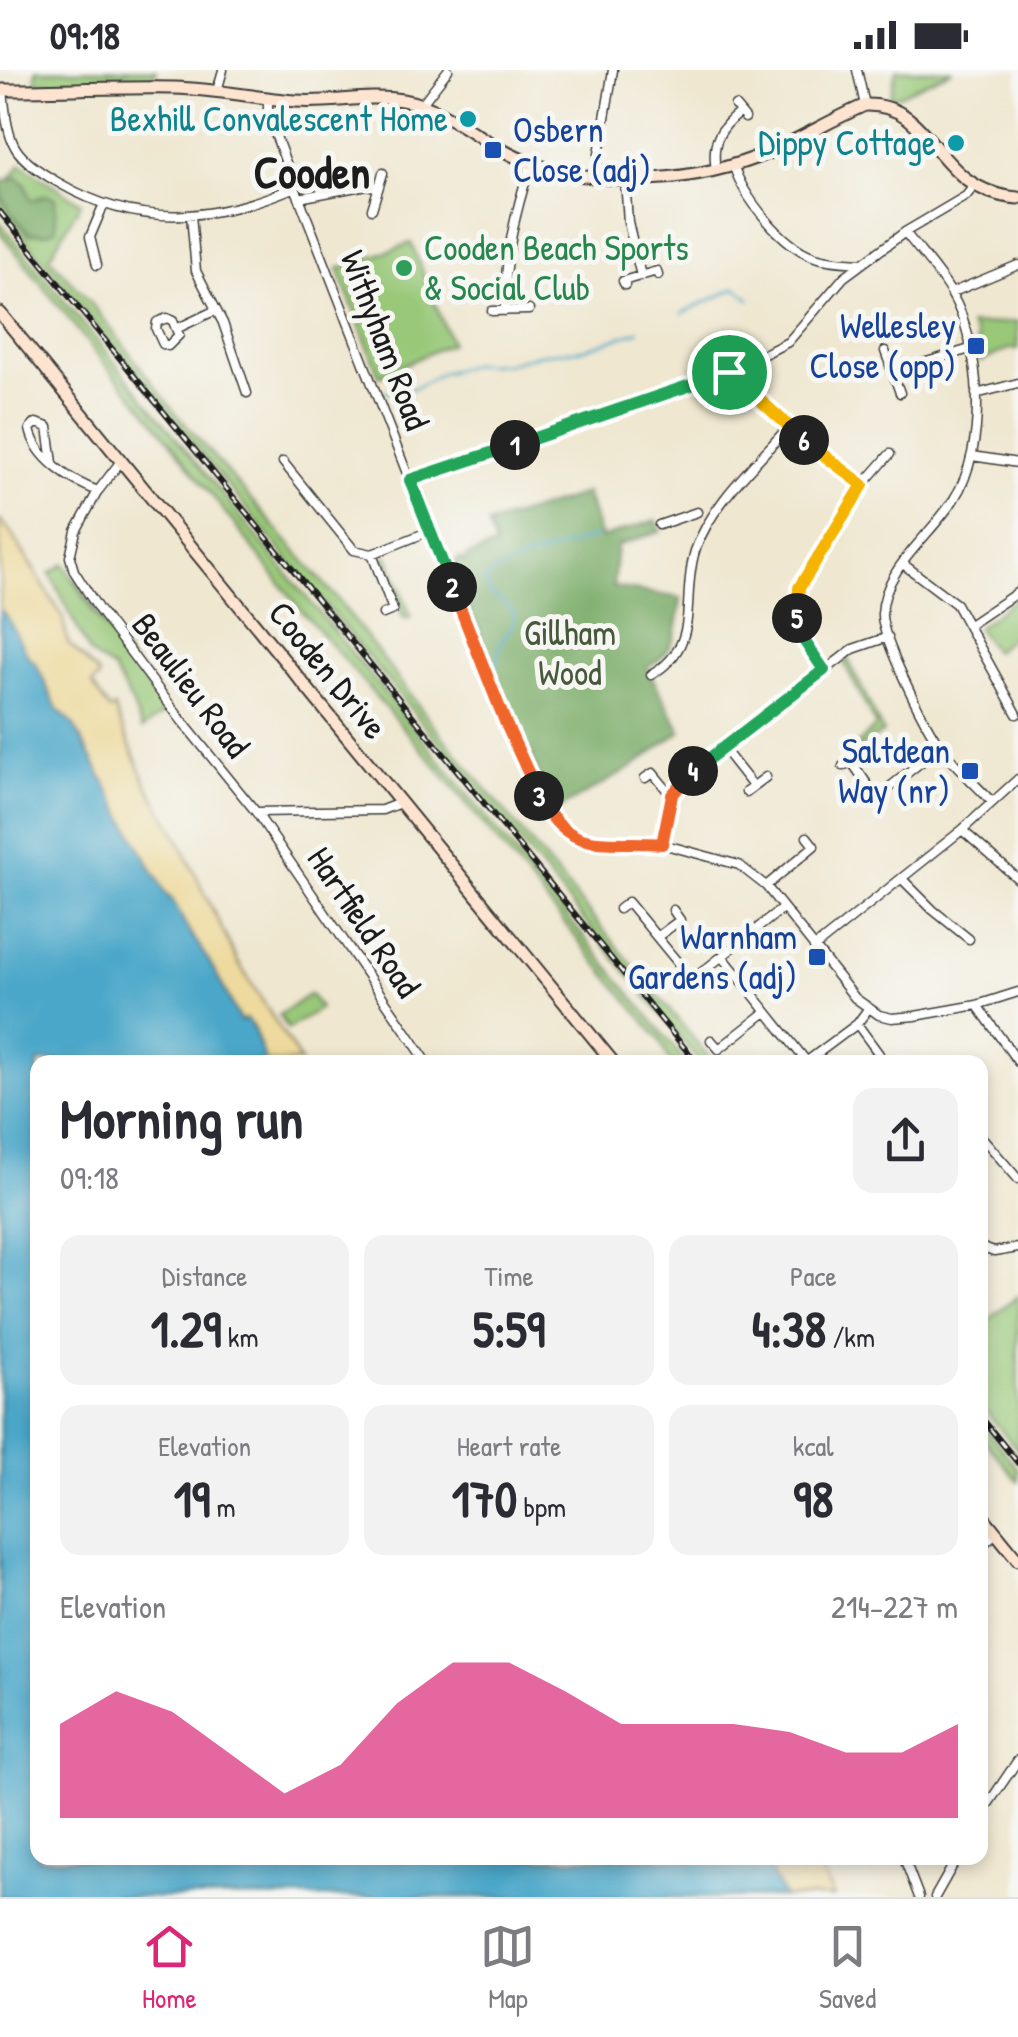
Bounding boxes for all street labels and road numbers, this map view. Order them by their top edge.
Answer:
street label: Withyham Road [330,243,441,436]
street label: Cooden Drive [258,591,399,749]
street label: Beaulieu Road [122,603,261,767]
street label: Hartfield Road [297,837,432,1006]

